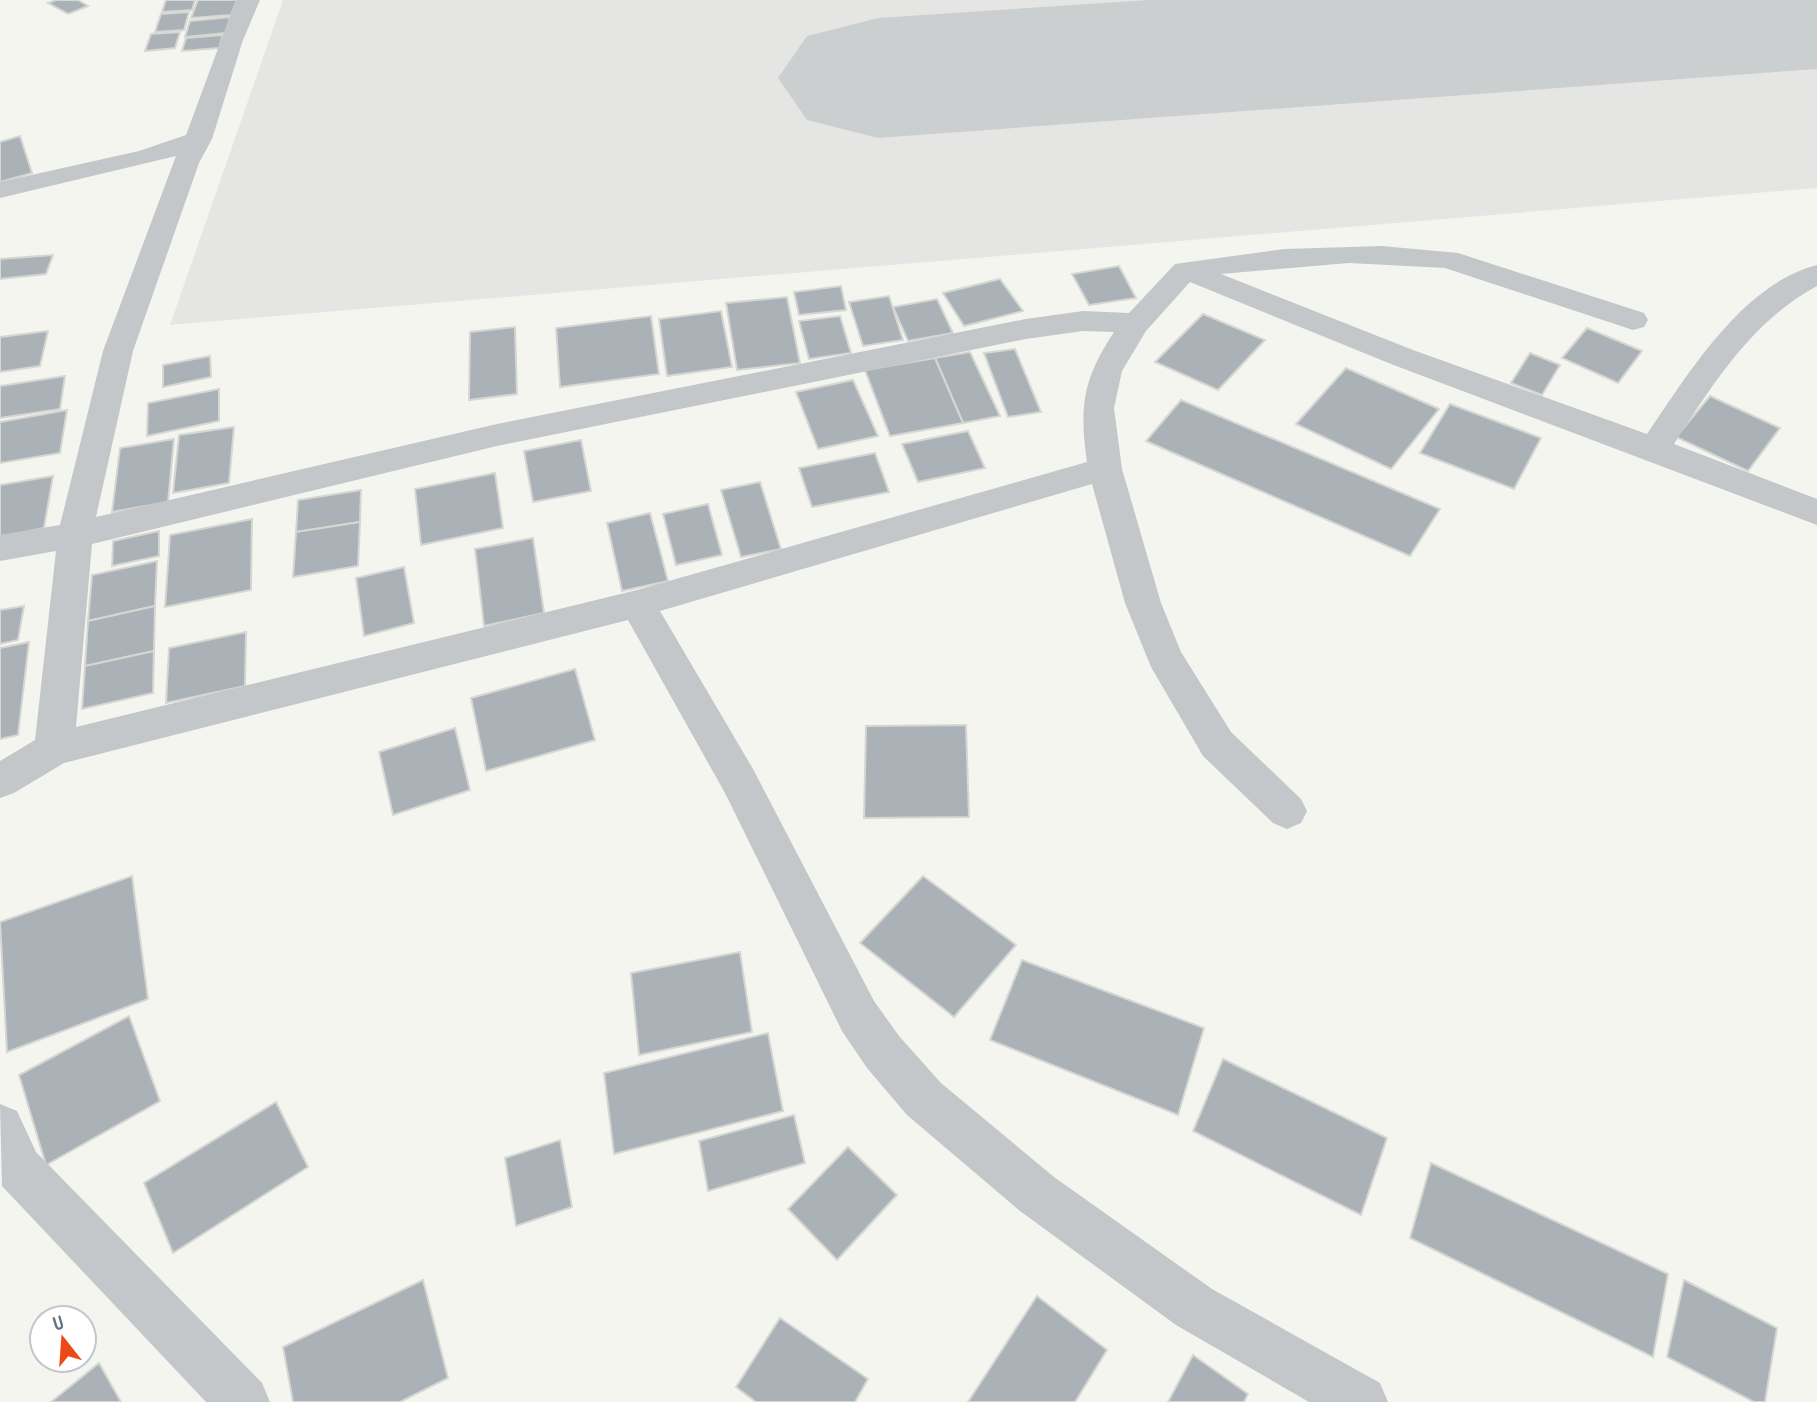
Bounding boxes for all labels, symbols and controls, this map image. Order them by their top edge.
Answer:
north arrow [28,1304,98,1374]
text: U [50,1310,66,1336]

